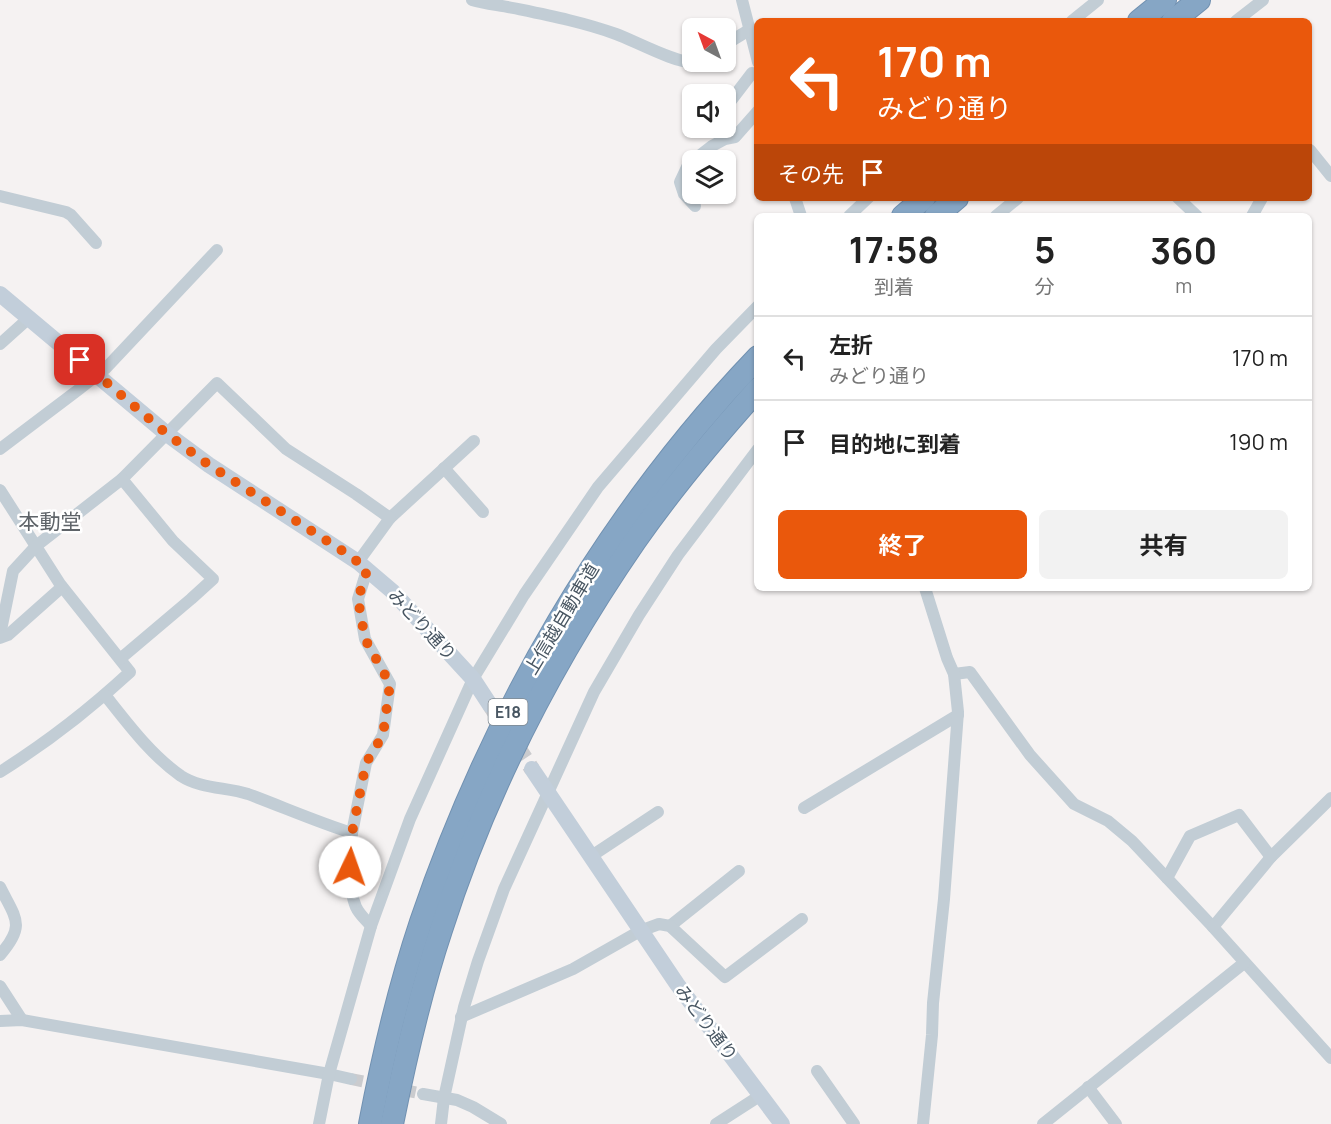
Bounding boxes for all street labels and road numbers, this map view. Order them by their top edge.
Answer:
street label: 上信越自動車道 [518,558,604,679]
street label: みどり通り [383,583,462,665]
road number: E18 [488,699,528,725]
street label: みどり通り [670,979,743,1066]

